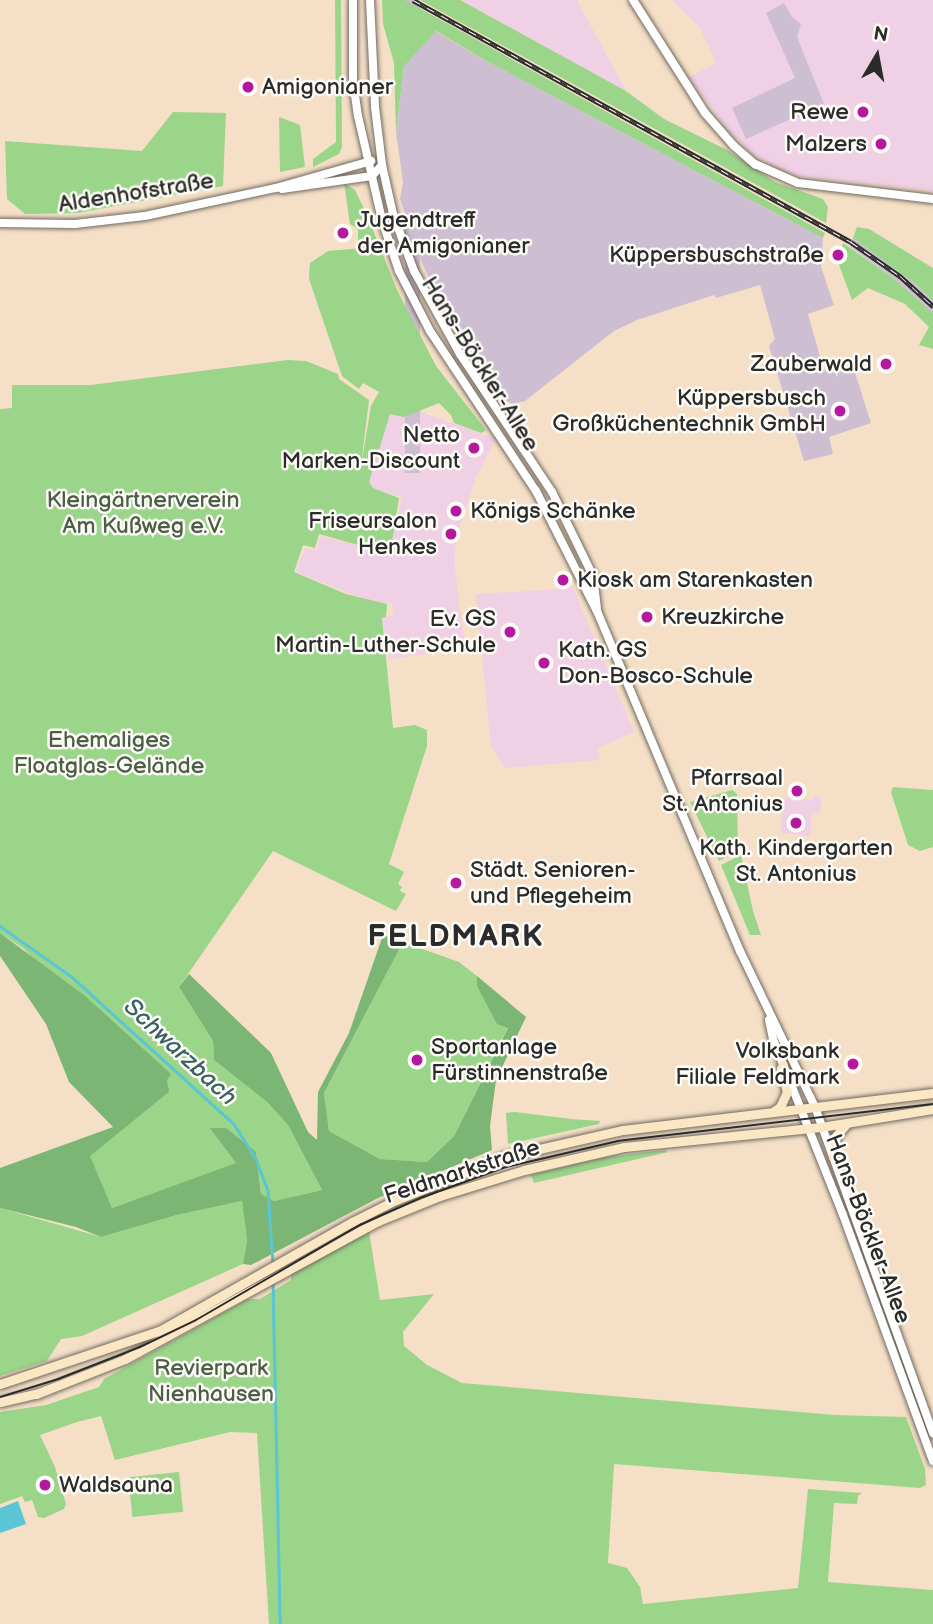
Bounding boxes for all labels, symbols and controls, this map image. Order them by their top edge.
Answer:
north arrow [842,21,912,91]
text: N [872,22,890,47]
place label: Amigonianer [262,73,393,101]
marker: Amigonianer [240,79,256,95]
place label: Rewe [790,98,849,126]
marker: Rewe [855,104,871,120]
place label: Malzers [785,130,867,158]
marker: Malzers [873,136,889,152]
street label: Aldenhofstraße [56,167,216,219]
place label: Jugendtreff der Amigonianer [357,206,529,260]
marker: Jugendtreff der Amigonianer [335,225,351,241]
place label: Küppersbuschstraße [609,241,824,269]
marker: Küppersbuschstraße [830,247,846,263]
street label: Hans-Böckler-Allee [415,272,545,456]
place label: Zauberwald [751,350,872,378]
marker: Zauberwald [878,356,894,372]
place label: Küppersbusch Großküchentechnik GmbH [552,384,826,438]
marker: Küppersbusch Großküchentechnik GmbH [832,403,848,419]
place label: Netto Marken-Discount [281,421,460,475]
marker: Netto Marken-Discount [466,440,482,456]
park label: Kleingärtnerverein Am Kußweg e.V. [47,486,239,540]
place label: Königs Schänke [470,497,636,525]
marker: Königs Schänke [448,503,464,519]
place label: Friseursalon Henkes [308,507,437,561]
marker: Friseursalon Henkes [443,526,459,542]
place label: Kiosk am Starenkasten [577,566,813,594]
marker: Kiosk am Starenkasten [555,572,571,588]
place label: Kreuzkirche [661,603,784,631]
place label: Ev. GS Martin-Luther-Schule [275,605,496,659]
marker: Kreuzkirche [639,609,655,625]
marker: Ev. GS Martin-Luther-Schule [502,624,518,640]
place label: Kath. GS Don-Bosco-Schule [558,636,753,690]
marker: Kath. GS Don-Bosco-Schule [536,655,552,671]
park label: Ehemaliges Floatglas-Gelände [14,726,204,780]
place label: Pfarrsaal St. Antonius [662,764,783,818]
marker: Pfarrsaal St. Antonius [789,783,805,799]
marker: Kath. Kindergarten St. Antonius [788,815,804,831]
place label: Kath. Kindergarten St. Antonius [699,834,893,888]
place label: Städt. Senioren- und Pflegeheim [470,856,636,910]
marker: Städt. Senioren- und Pflegeheim [448,875,464,891]
district label: FELDMARK [369,919,543,955]
water label: Schwarzbach [118,992,242,1112]
place label: Sportanlage Fürstinnenstraße [431,1033,608,1087]
place label: Volksbank Filiale Feldmark [675,1037,839,1091]
marker: Sportanlage Fürstinnenstraße [409,1052,425,1068]
marker: Volksbank Filiale Feldmark [845,1056,861,1072]
street label: Hans-Böckler-Allee [819,1130,917,1328]
street label: Feldmarkstraße [381,1134,543,1210]
park label: Revierpark Nienhausen [148,1354,274,1408]
place label: Waldsauna [59,1471,173,1499]
marker: Waldsauna [37,1477,53,1493]

